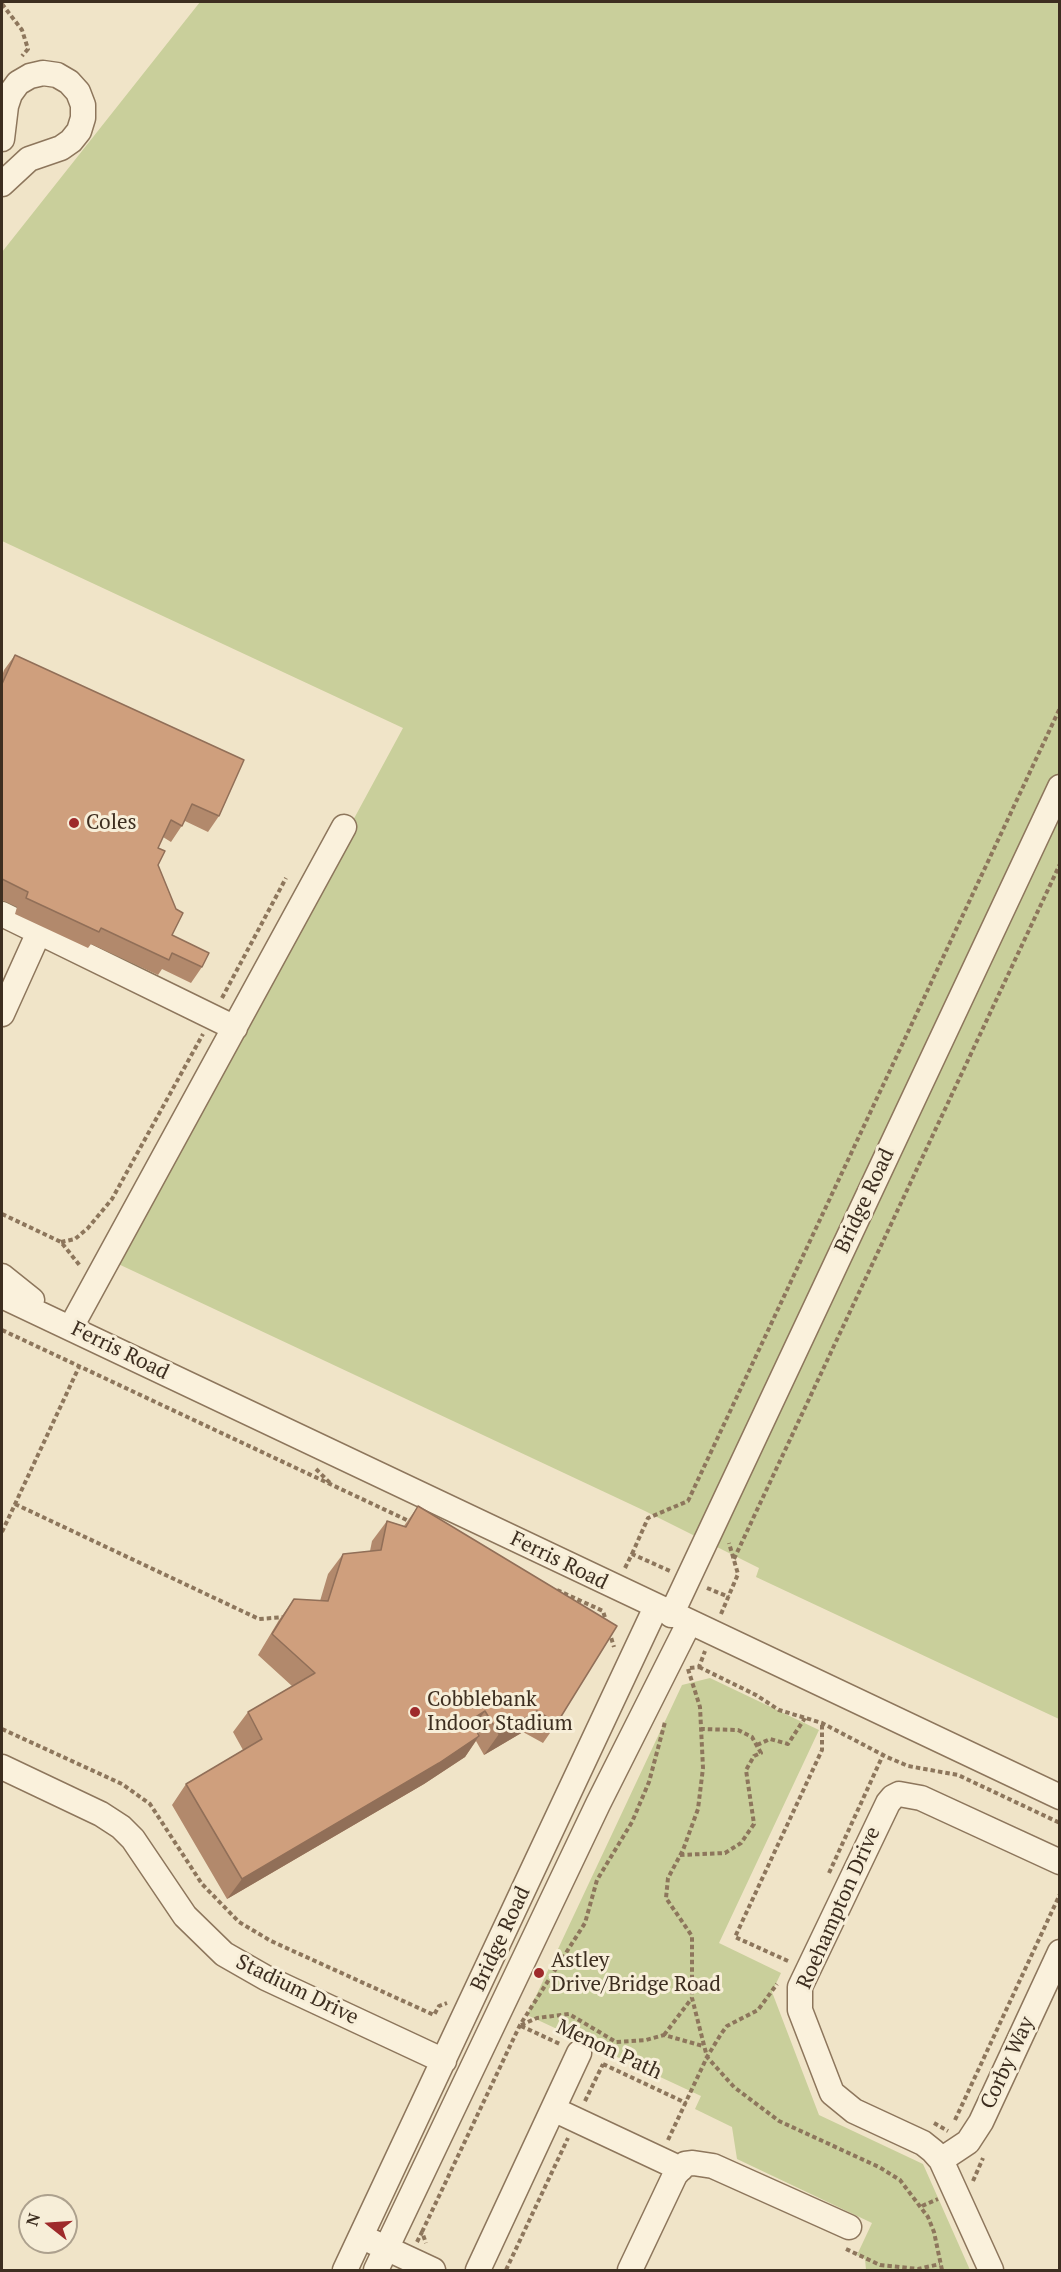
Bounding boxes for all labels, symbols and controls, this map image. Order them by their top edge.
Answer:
place label: Coles [86,810,137,836]
marker: Coles [67,816,81,830]
street label: Bridge Road [830,1145,900,1257]
street label: Ferris Road [67,1317,173,1385]
street label: Ferris Road [506,1527,612,1595]
place label: Cobblebank Indoor Stadium [427,1687,573,1737]
marker: Cobblebank Indoor Stadium [408,1705,422,1719]
street label: Roehampton Drive [792,1823,886,1993]
street label: Bridge Road [466,1883,536,1995]
place label: Astley Drive/Bridge Road [551,1948,721,1998]
street label: Stadium Drive [232,1950,362,2030]
marker: Astley Drive/Bridge Road [532,1966,546,1980]
street label: Corby Way [976,2013,1040,2113]
street label: Menon Path [552,2015,666,2085]
north arrow [18,2194,78,2254]
text: N [20,2210,45,2228]

